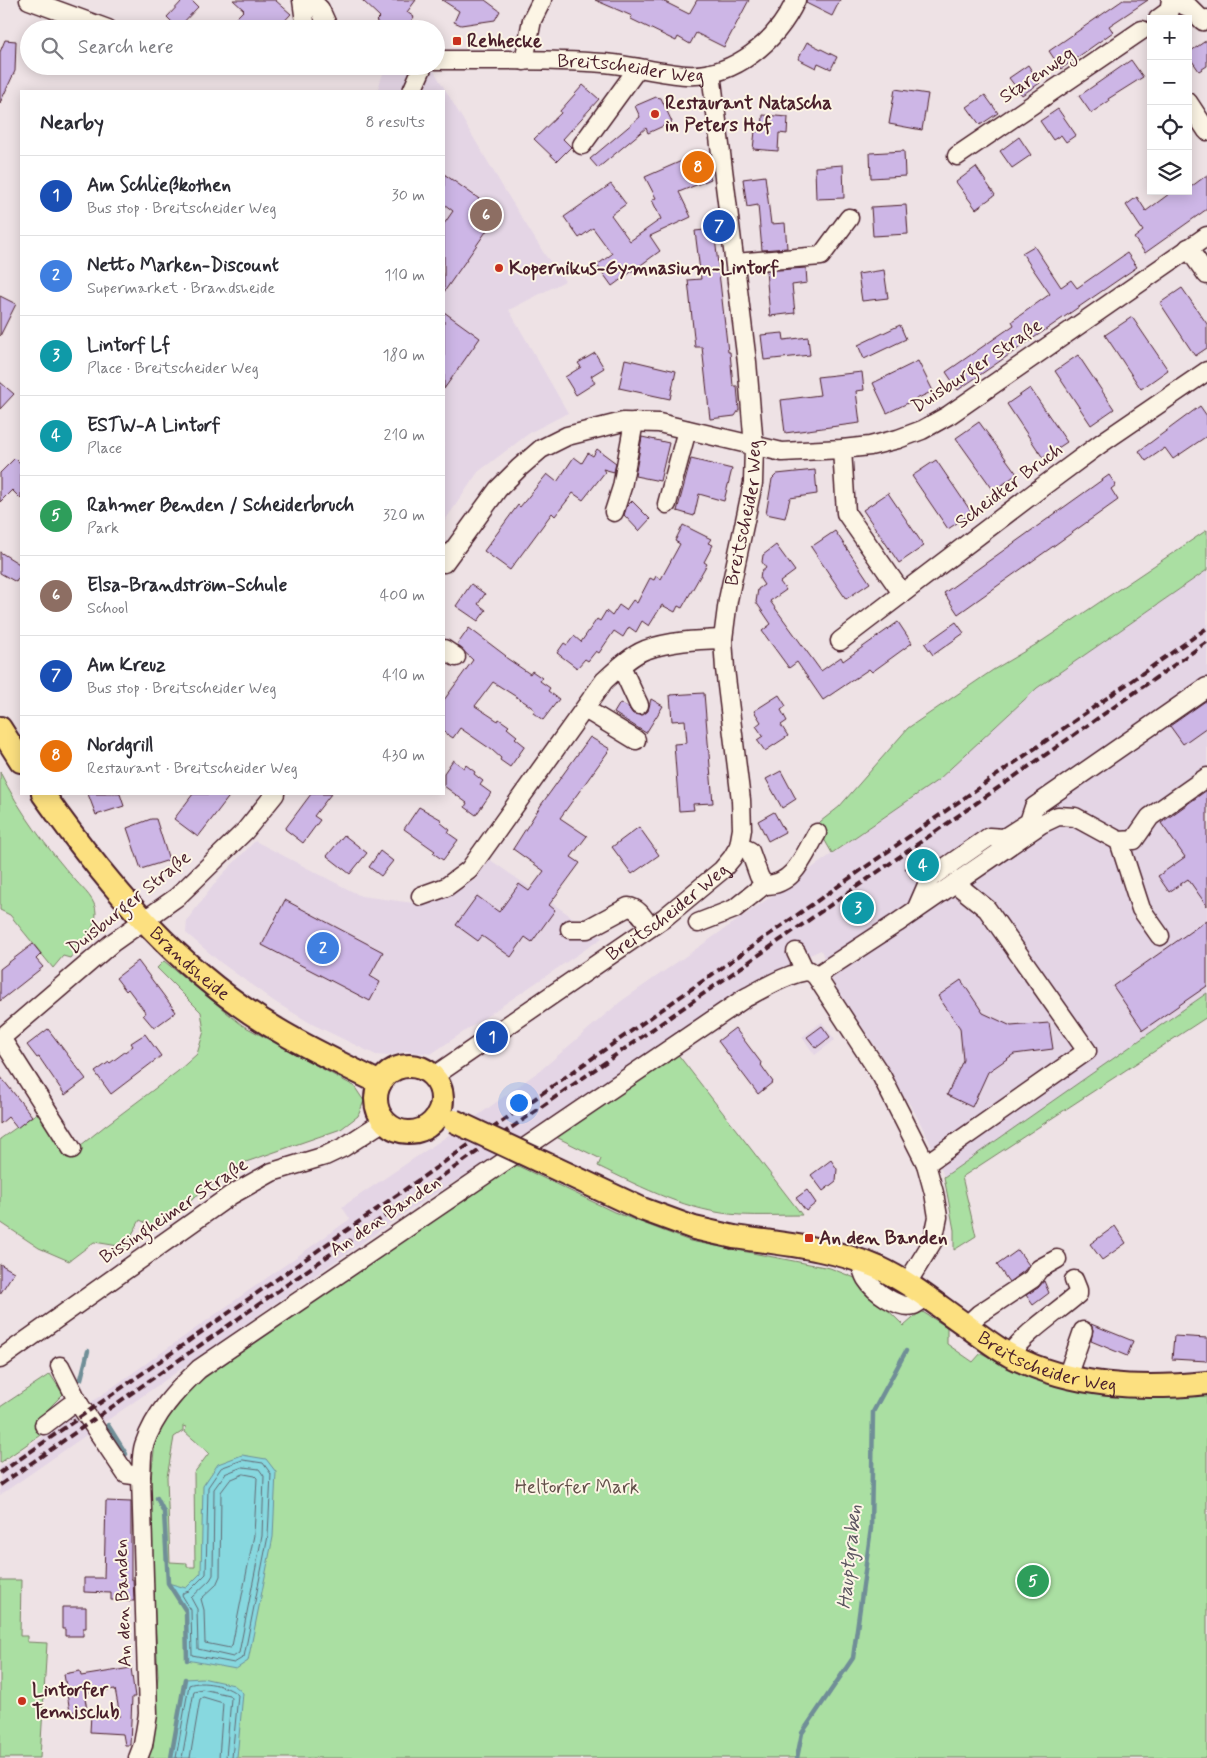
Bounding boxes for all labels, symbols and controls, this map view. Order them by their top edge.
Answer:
map controls [1147,15,1192,195]
button: + [1147,15,1192,60]
search box [20,20,445,75]
place label: Rehhecke [467,29,542,54]
icon: search [38,34,66,62]
text: Search here [78,35,174,60]
marker: Rehhecke [451,35,463,47]
street label: Starenweg [995,41,1080,111]
street label: Breitscheider Weg [557,48,705,89]
button: − [1147,60,1192,105]
place label: Restaurant Natascha in Peters Hof [665,91,832,138]
button: locate [1147,105,1192,150]
marker: Restaurant Natascha in Peters Hof [649,108,661,120]
text: Nearby [40,109,104,137]
text: 8 results [365,112,425,133]
pin: 8 [682,148,714,186]
button: layers [1147,150,1192,195]
text: Am Schließkothen [87,173,231,198]
text: 1 [52,185,60,206]
text: 30 m [392,185,425,206]
pin: 6 [470,196,502,234]
text: Bus stop · Breitscheider Weg [87,198,276,219]
pin: 7 [703,207,735,245]
text: Netto Marken-Discount [87,253,279,278]
place label: Kopernikus-Gymnasium-Lintorf [509,256,779,281]
marker: Kopernikus-Gymnasium-Lintorf [493,262,505,274]
text: 2 [52,265,60,286]
text: 110 m [384,265,425,286]
text: Supermarket · Brandsheide [87,278,275,299]
street label: Duisburger Straße [907,313,1049,422]
text: Lintorf Lf [87,333,170,358]
text: 3 [52,345,60,366]
text: 180 m [382,345,425,366]
text: Place · Breitscheider Weg [87,358,259,379]
text: ESTW-A Lintorf [87,413,220,438]
text: 4 [51,425,61,446]
text: 210 m [384,425,425,446]
street label: Scheidter Bruch [950,437,1068,535]
text: Place [87,438,122,459]
street label: Breitscheider Weg [719,439,768,588]
text: Rahmer Benden / Scheiderbruch [87,493,354,518]
text: 5 [51,505,61,526]
text: 320 m [383,505,425,526]
text: Park [87,518,119,539]
text: Elsa-Brandström-Schule [87,573,287,598]
text: 6 [52,585,60,606]
text: 400 m [380,585,425,606]
text: School [87,598,128,619]
text: Am Kreuz [87,653,166,678]
text: 7 [51,665,61,686]
text: 410 m [382,665,425,686]
text: Bus stop · Breitscheider Weg [87,678,276,699]
text: Nordgrill [87,733,154,758]
text: 8 [51,745,61,766]
text: 430 m [382,745,425,766]
text: Restaurant · Breitscheider Weg [87,758,298,779]
street label: Duisburger Straße [62,845,198,963]
pin: 4 [907,846,939,884]
street label: Breitscheider Weg [601,859,735,967]
pin: 3 [842,889,874,927]
street label: Brandsheide [144,921,235,1006]
pin: 2 [307,929,339,967]
pin: 1 [476,1018,508,1056]
your location [506,1090,532,1116]
street label: Bissingheimer Straße [95,1152,255,1272]
street label: An den Banden [325,1170,445,1262]
place label: An den Banden [819,1226,948,1251]
marker: An den Banden [803,1232,815,1244]
street label: Breitscheider Weg [972,1325,1118,1398]
park label: Heltorfer Mark [515,1475,639,1500]
water label: Hauptgraben [831,1503,869,1611]
street label: An den Banden [108,1538,138,1668]
pin: 5 [1017,1562,1049,1600]
place label: Lintorfer Tennisclub [32,1678,119,1725]
marker: Lintorfer Tennisclub [16,1695,28,1707]

